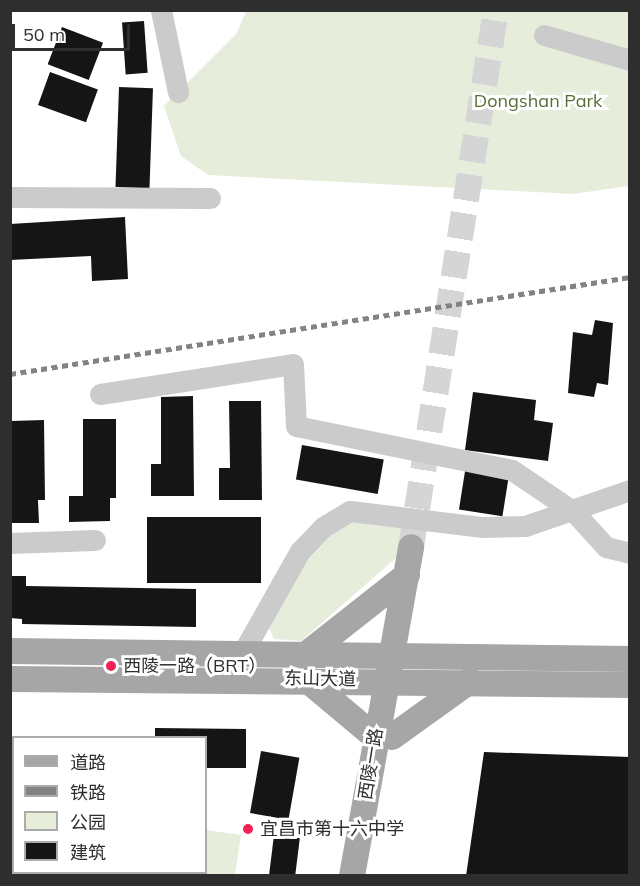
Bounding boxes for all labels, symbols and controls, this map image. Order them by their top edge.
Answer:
scale bar [15,12,134,50]
text: 50 m [23,23,65,46]
park label: Dongshan Park [474,90,602,112]
place label: 西陵一路（BRT） [123,655,266,677]
marker: 西陵一路（BRT） [104,659,118,673]
street label: 东山大道 [284,668,356,690]
street label: 西陵一路 [355,727,387,801]
legend [12,736,207,874]
text: 道路 [70,751,106,774]
text: 铁路 [70,781,106,804]
text: 公园 [70,811,106,834]
place label: 宜昌市第十六中学 [260,818,404,840]
marker: 宜昌市第十六中学 [241,822,255,836]
text: 建筑 [70,841,106,864]

